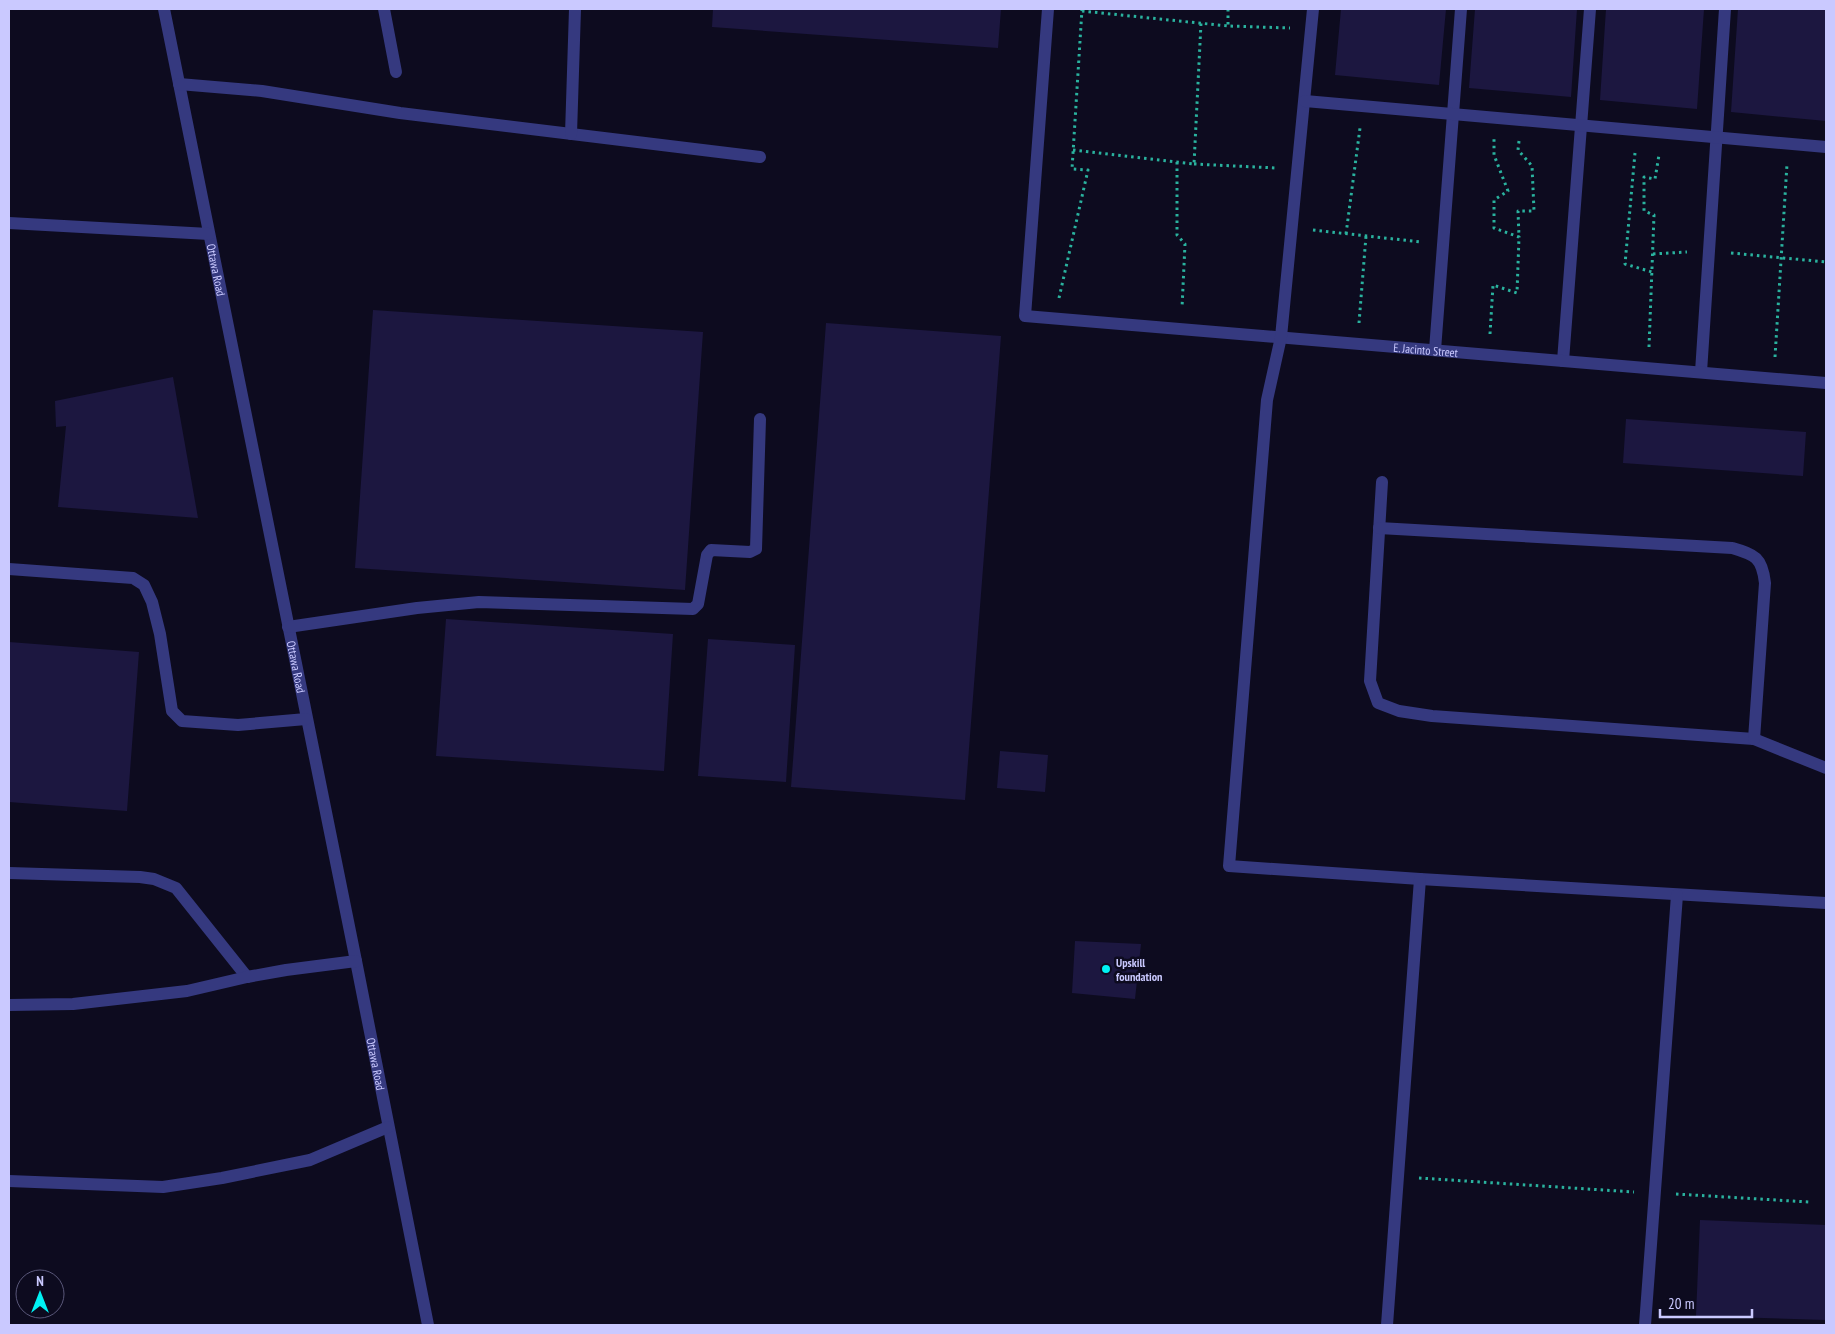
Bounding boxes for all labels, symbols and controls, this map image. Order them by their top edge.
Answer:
street label: Ottawa Road [204,242,229,297]
street label: E. Jacinto Street [1393,339,1459,360]
street label: Ottawa Road [284,639,309,694]
place label: Upskill foundation [1116,955,1163,984]
marker: Upskill foundation [1100,963,1112,975]
street label: Ottawa Road [364,1036,389,1091]
north arrow [15,1269,65,1319]
text: N [36,1272,44,1290]
scale bar [1660,1286,1752,1318]
text: 20 m [1668,1294,1694,1313]

